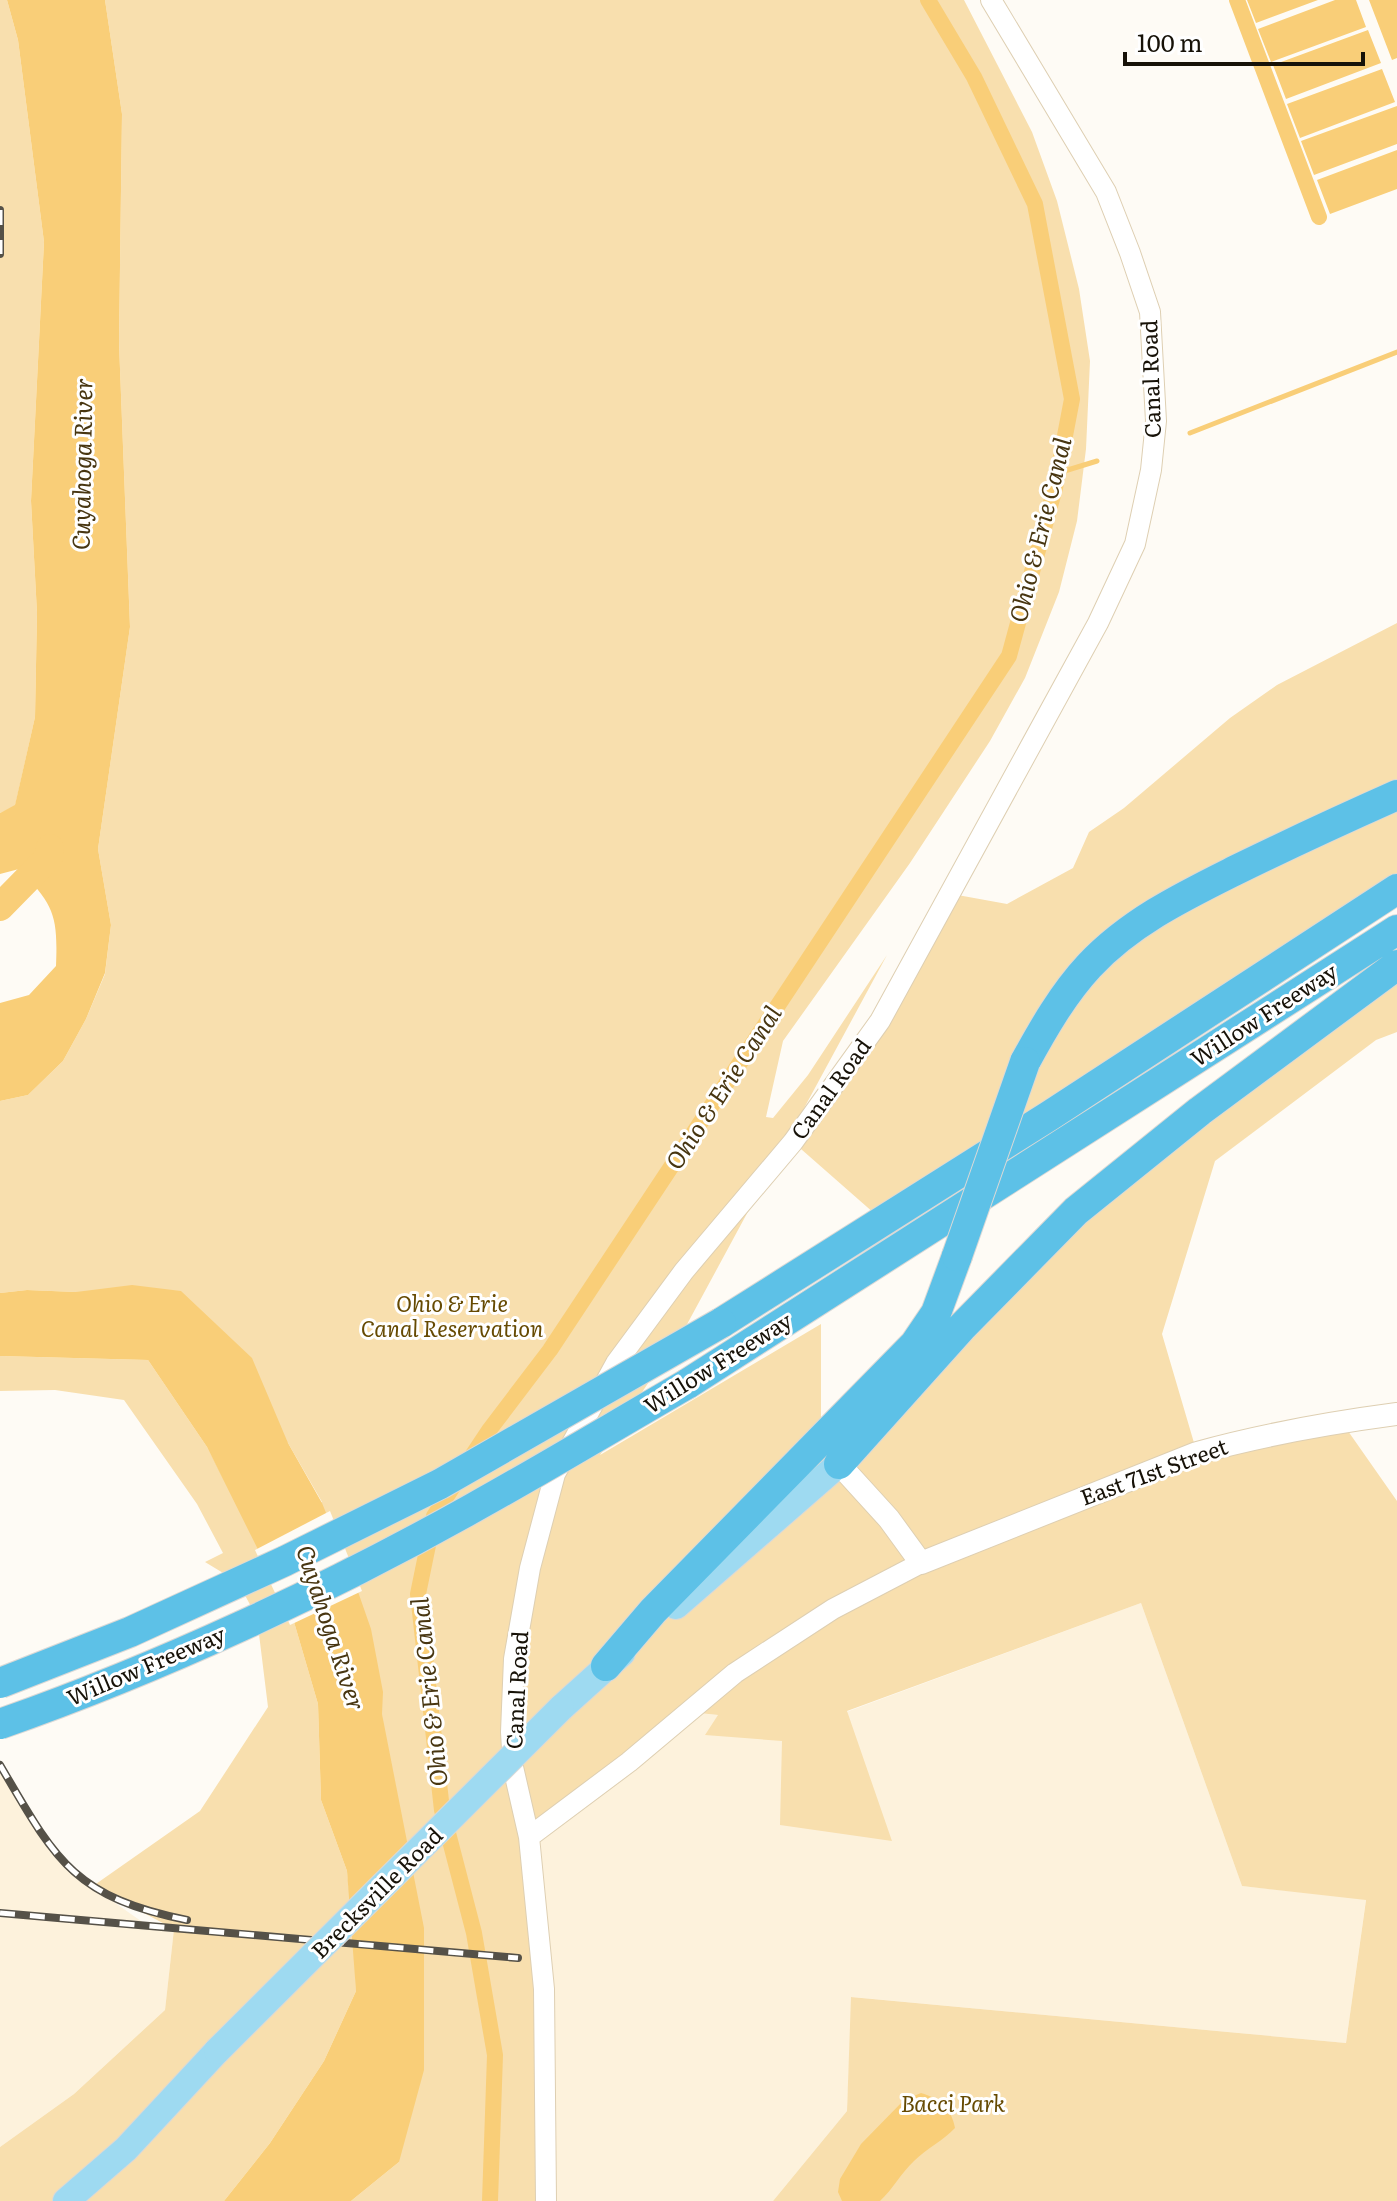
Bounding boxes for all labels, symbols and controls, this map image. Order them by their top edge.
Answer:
scale bar [1125,16,1363,66]
text: 100 m [1137,24,1203,59]
street label: Canal Road [1131,319,1168,439]
water label: Cuyahoga River [62,378,99,550]
water label: Ohio & Erie Canal [999,433,1079,626]
street label: Willow Freeway [1183,954,1343,1074]
water label: Ohio & Erie Canal [656,997,788,1176]
street label: Canal Road [782,1031,878,1146]
park label: Ohio & Erie Canal Reservation [361,1286,543,1344]
street label: Willow Freeway [637,1303,798,1421]
street label: East 71st Street [1075,1429,1232,1513]
water label: Cuyahoga River [289,1540,376,1714]
water label: Ohio & Erie Canal [400,1596,455,1788]
street label: Willow Freeway [61,1616,230,1713]
street label: Canal Road [496,1630,535,1750]
street label: Brecksville Road [303,1819,449,1965]
park label: Bacci Park [901,2086,1005,2119]

